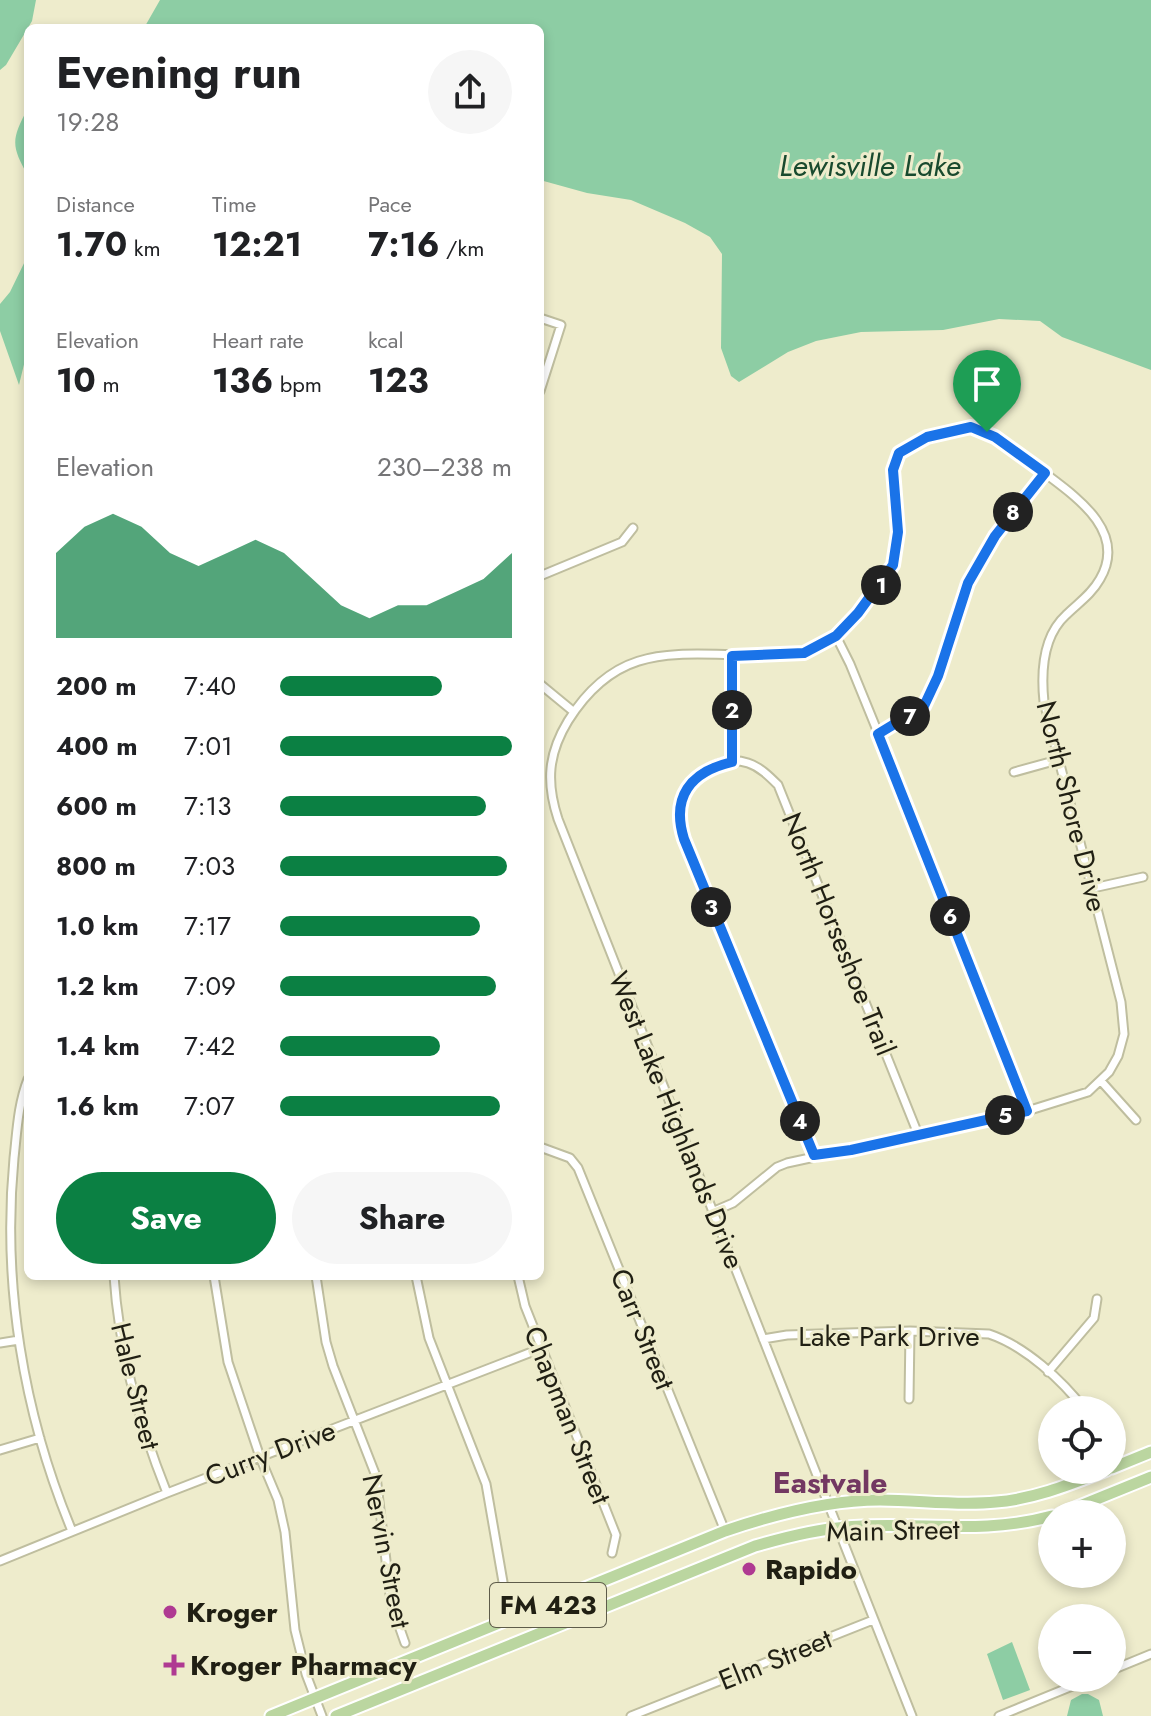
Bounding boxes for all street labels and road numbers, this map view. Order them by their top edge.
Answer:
street label: North Shore Drive [1025,696,1118,916]
street label: North Horseshoe Trail [771,807,906,1062]
street label: West Lake Highlands Drive [598,965,755,1275]
street label: Carr Street [600,1263,685,1396]
street label: Lake Park Drive [798,1316,980,1357]
street label: Hale Street [100,1318,171,1454]
street label: Chapman Street [513,1320,622,1511]
street label: Curry Drive [199,1410,341,1497]
street label: Nervin Street [351,1471,422,1632]
street label: Main Street [826,1509,960,1552]
road number: FM 423 [490,1583,606,1627]
street label: Elm Street [712,1618,838,1701]

